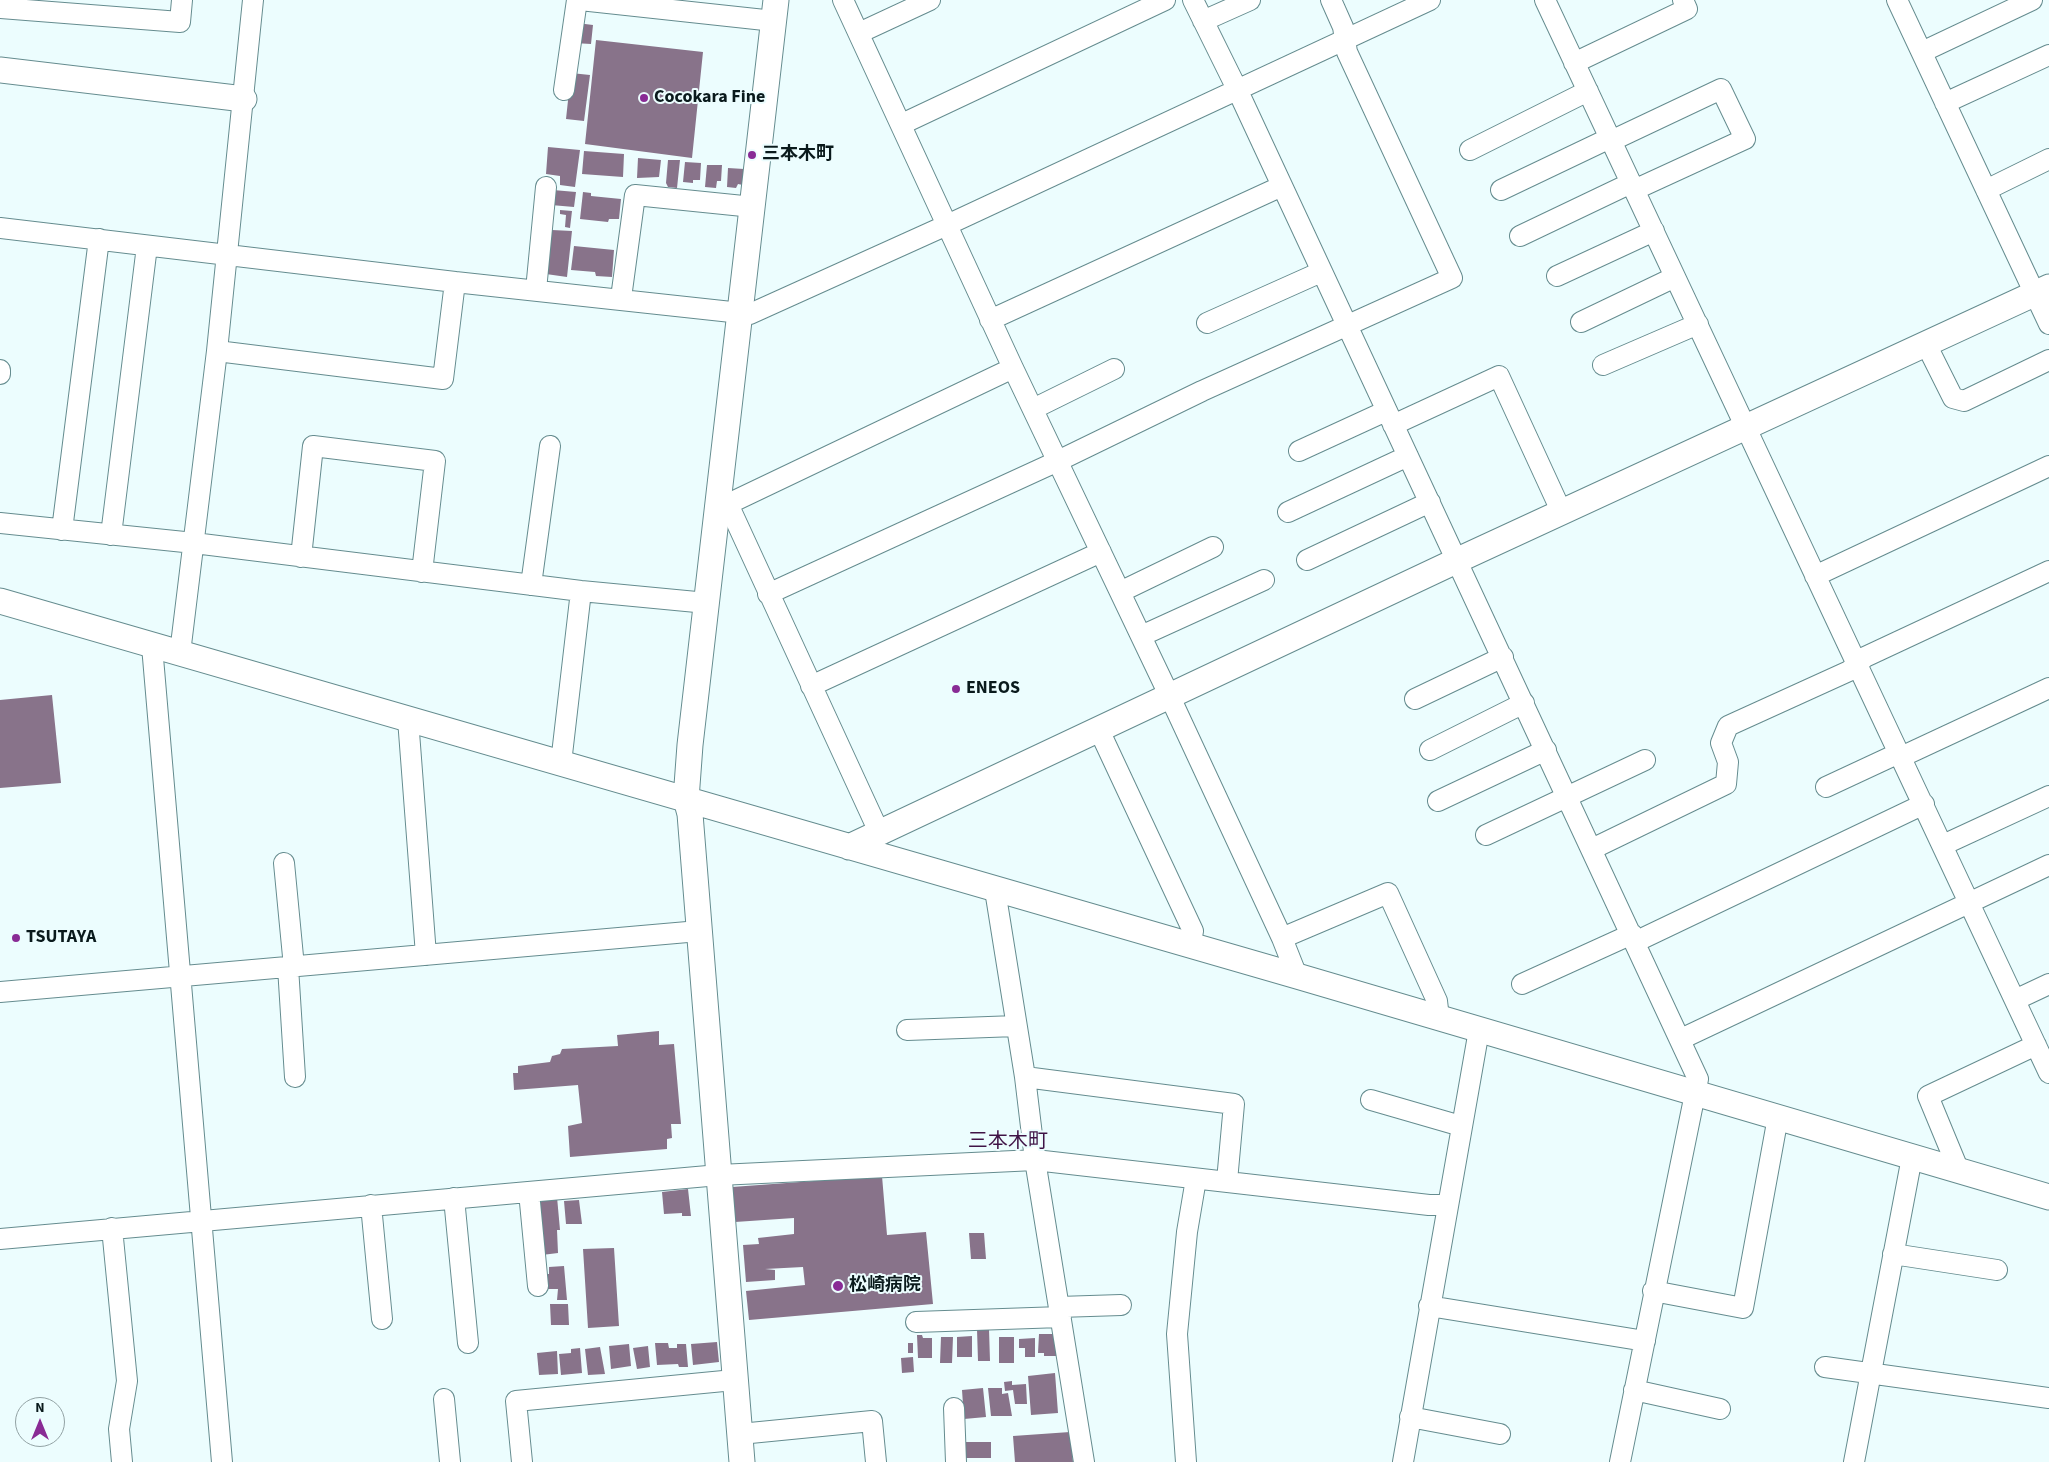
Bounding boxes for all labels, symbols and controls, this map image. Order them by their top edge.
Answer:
place label: Cocokara Fine [654,87,765,109]
marker: Cocokara Fine [638,92,650,104]
place label: 三本木町 [762,144,834,166]
marker: 三本木町 [746,149,758,161]
place label: ENEOS [966,678,1020,700]
marker: ENEOS [950,683,962,695]
place label: TSUTAYA [26,927,96,949]
marker: TSUTAYA [10,932,22,944]
district label: 三本木町 [968,1131,1048,1155]
place label: 松崎病院 [849,1275,921,1297]
marker: 松崎病院 [831,1279,845,1293]
north arrow [15,1397,65,1447]
text: N [35,1398,45,1418]

